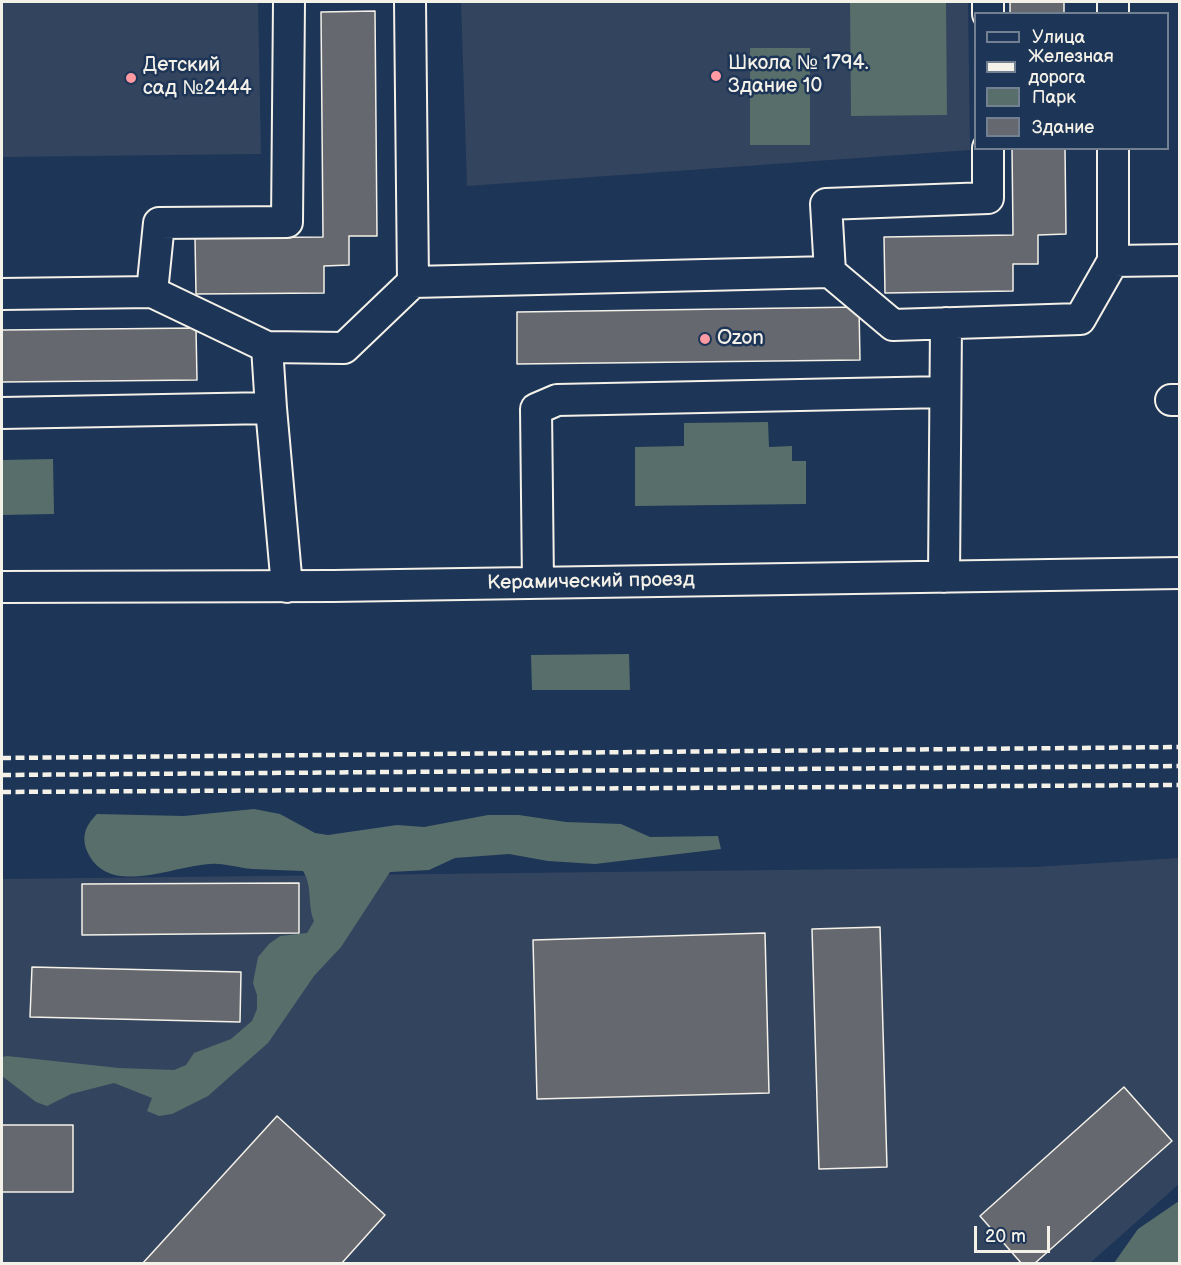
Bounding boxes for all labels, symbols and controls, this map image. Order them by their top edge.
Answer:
legend [974,12,1169,150]
text: Улица [1032,27,1085,48]
text: Железная дорога [1028,46,1114,88]
place label: Школа № 1794. Здание 10 [728,52,869,99]
place label: Детский сад №2444 [143,54,252,101]
marker: Школа № 1794. Здание 10 [709,69,723,83]
marker: Детский сад №2444 [124,71,138,85]
text: Парк [1032,87,1076,108]
text: Здание [1032,117,1094,138]
place label: Ozon [717,327,764,351]
marker: Ozon [698,332,712,346]
street label: Керамический проезд [487,568,695,596]
scale bar [977,1214,1054,1252]
text: 20 m [985,1226,1026,1247]

